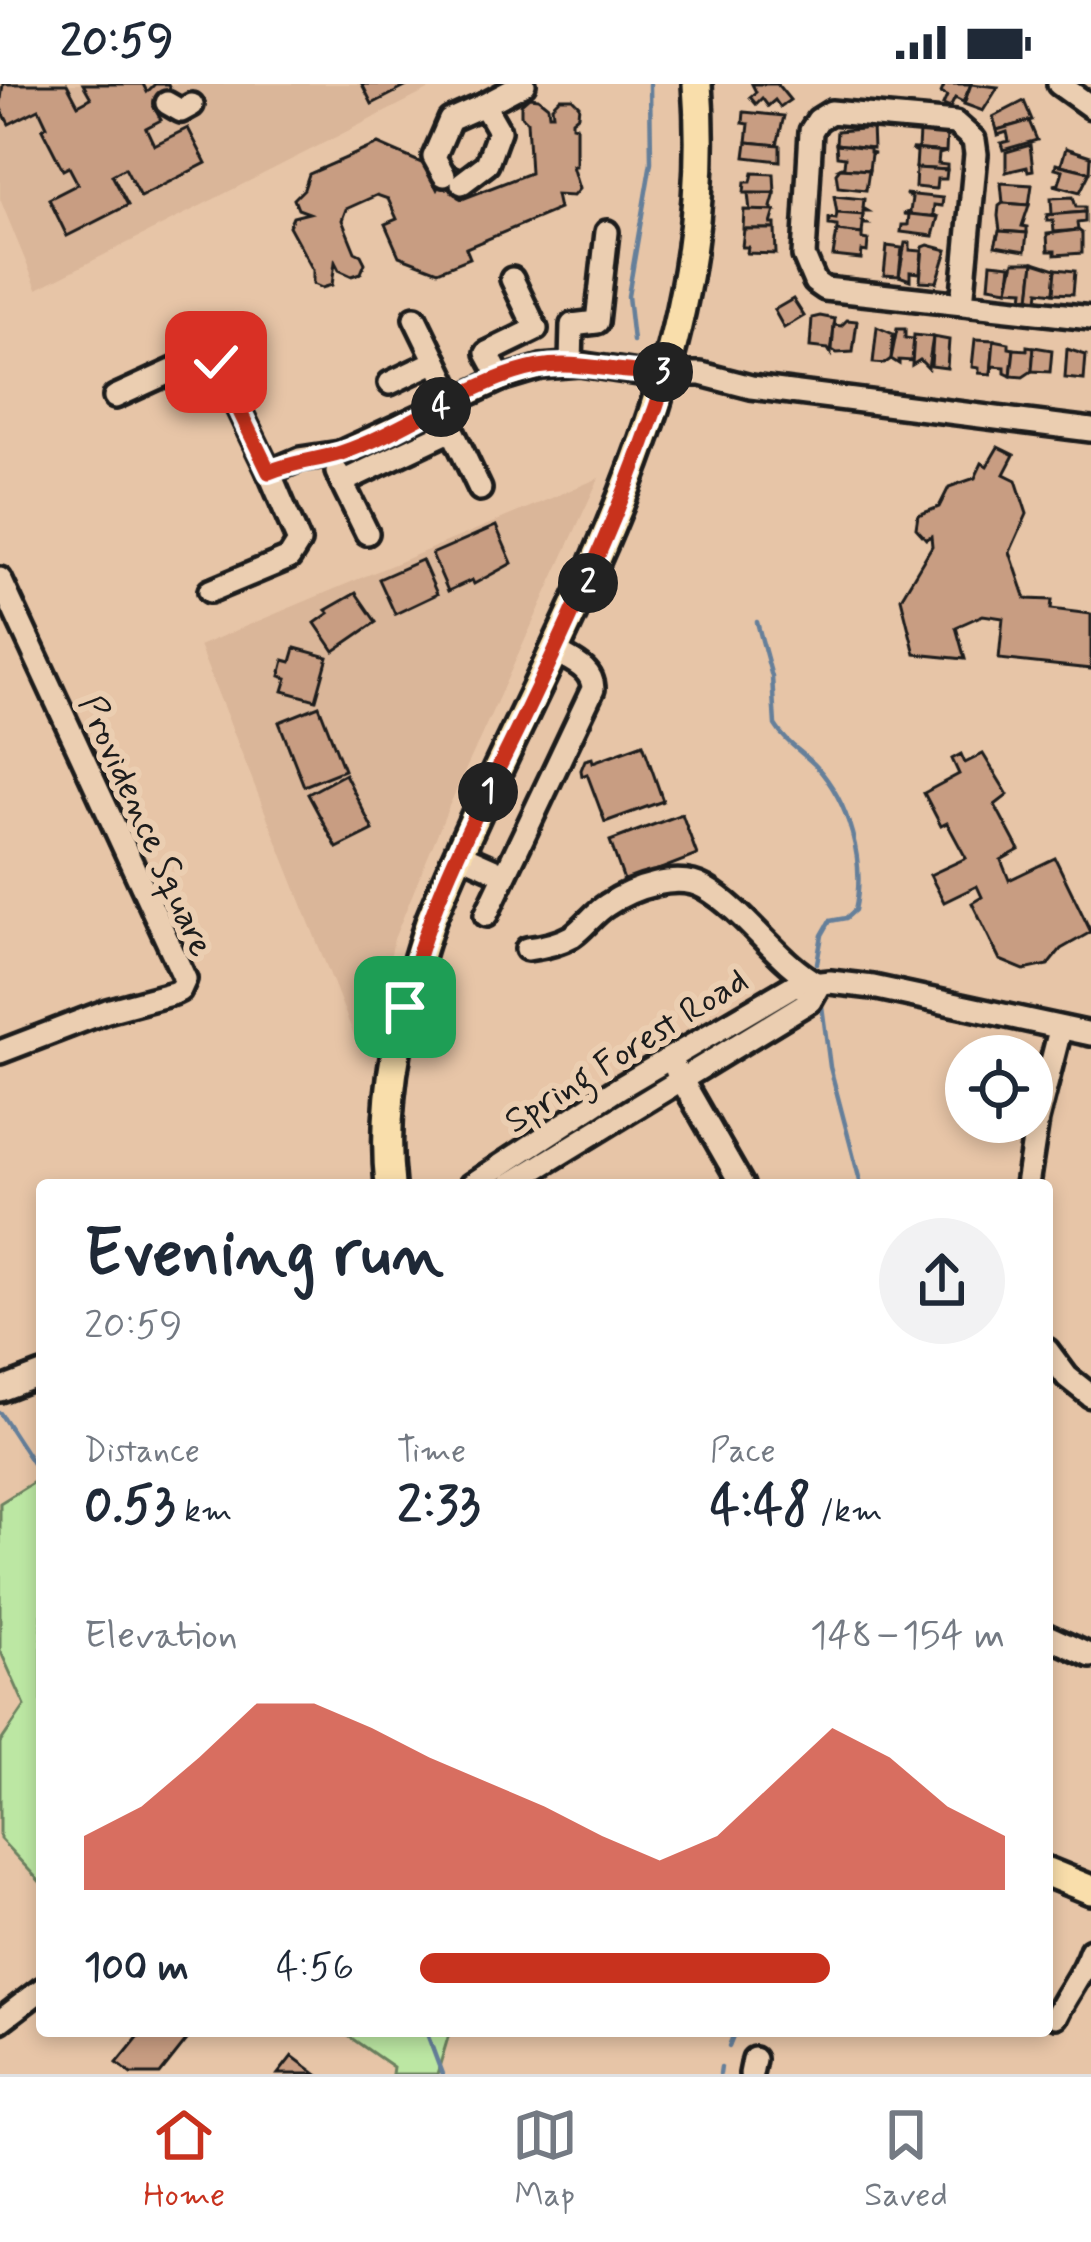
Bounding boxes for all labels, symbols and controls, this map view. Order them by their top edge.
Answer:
text: 20:59 [60,13,174,72]
pin [165,311,267,413]
icon: check [183,329,249,395]
pin: 3 [633,342,693,402]
text: 3 [656,350,670,394]
pin: 4 [411,377,471,437]
text: 4 [431,385,451,429]
pin: 2 [558,553,618,613]
text: 2 [580,561,596,605]
street label: Providence Square [66,688,224,965]
pin: 1 [458,762,518,822]
text: 1 [481,770,495,814]
pin [354,956,456,1058]
street label: Spring Forest Road [496,958,759,1148]
icon: arrive [372,974,438,1040]
map controls [945,1035,1053,1143]
button: locate [945,1035,1053,1143]
text: Evening run [84,1213,444,1299]
button: share [879,1218,1005,1344]
text: 20:59 [84,1301,182,1352]
text: Distance [84,1430,200,1474]
text: Time [397,1430,466,1474]
text: Pace [710,1430,776,1474]
text: 0.53 [84,1474,175,1540]
text: 2:33 [397,1474,480,1540]
text: 4:48 [710,1474,811,1540]
text: km [175,1490,232,1534]
text: /km [811,1490,882,1534]
text: Elevation [84,1611,238,1662]
text: 148–154 m [810,1611,1005,1662]
text: 100 m [84,1943,189,1994]
text: 4:56 [276,1943,354,1994]
tab: Home [143,2102,225,2218]
tab: Map [512,2102,578,2218]
tab: Saved [864,2102,948,2218]

